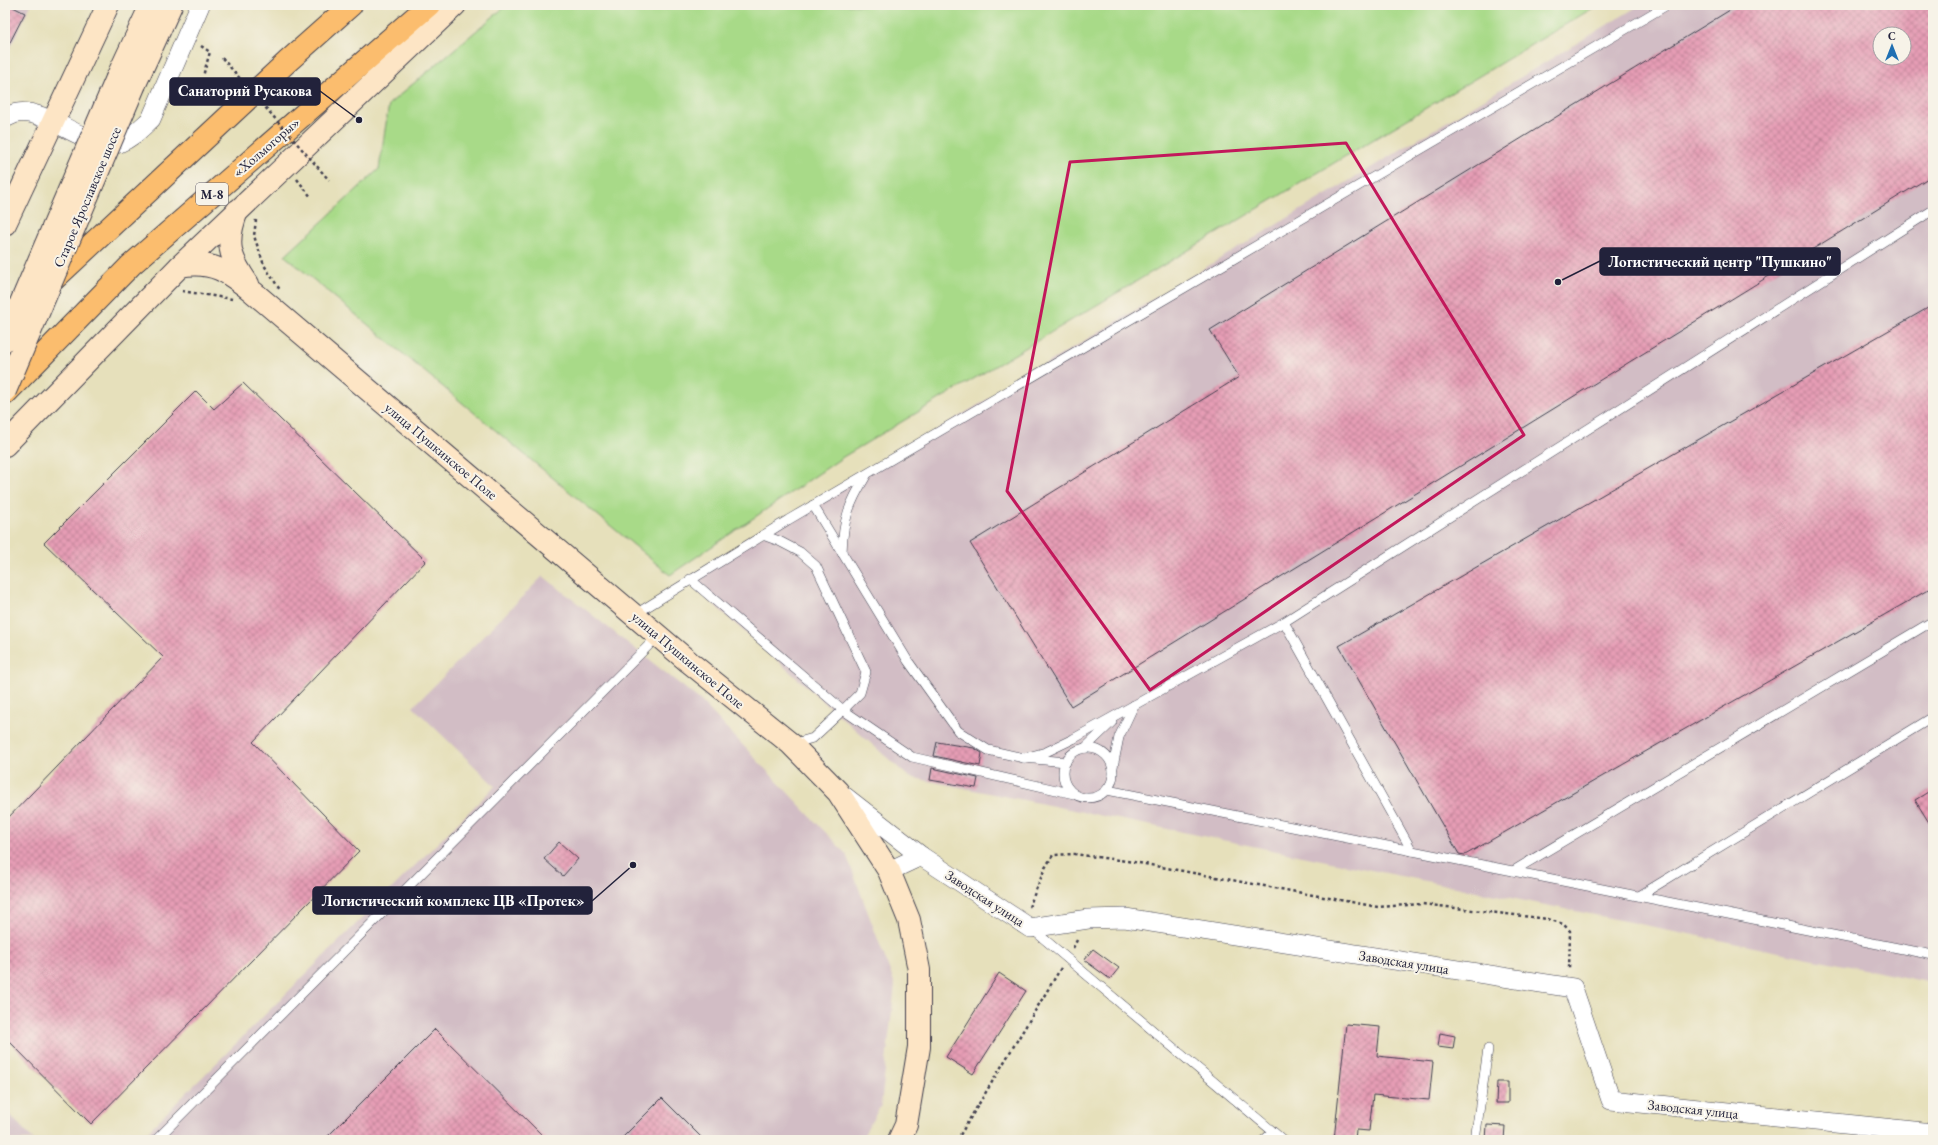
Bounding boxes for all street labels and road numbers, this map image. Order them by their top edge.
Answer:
street label: «Холмогоры» [229,113,303,181]
street label: Старое Ярославское шоссе [49,124,125,270]
road number: М-8 [196,183,228,205]
street label: улица Пушкинское Поле [381,399,501,504]
street label: улица Пушкинское Поле [628,608,748,713]
street label: Заводская улица [942,866,1028,931]
street label: Заводская улица [1358,946,1451,978]
street label: Заводская улица [1647,1095,1740,1123]

